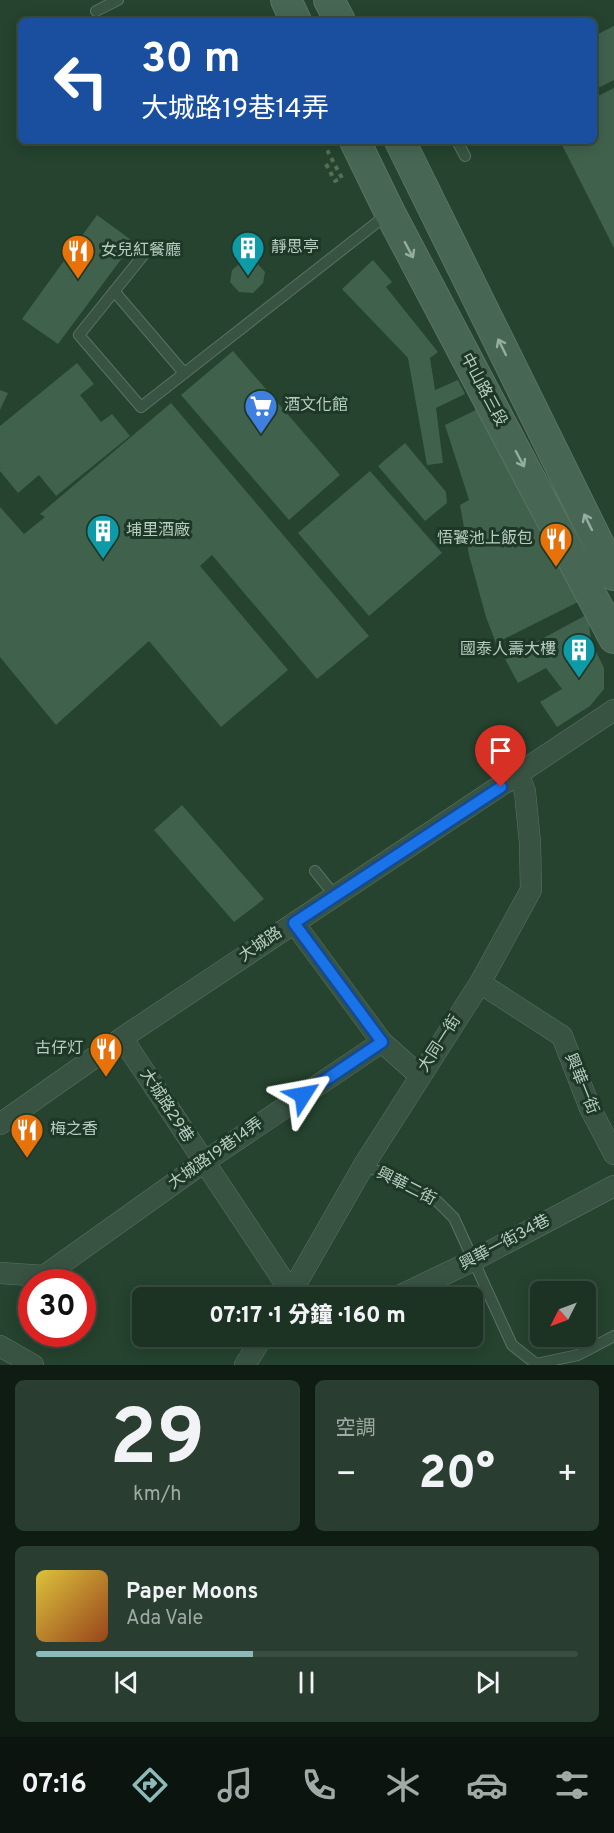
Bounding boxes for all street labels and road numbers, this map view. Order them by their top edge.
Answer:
street label: 中山路三段 [455,350,511,430]
street label: 大城路 [236,923,286,967]
street label: 大同一街 [414,1012,466,1076]
street label: 興華一街 [560,1051,602,1117]
street label: 大城路29巷 [135,1066,197,1146]
street label: 大城路19巷14弄 [165,1114,267,1194]
street label: 興華二街 [373,1164,439,1210]
street label: 興華一街34巷 [456,1211,554,1275]

